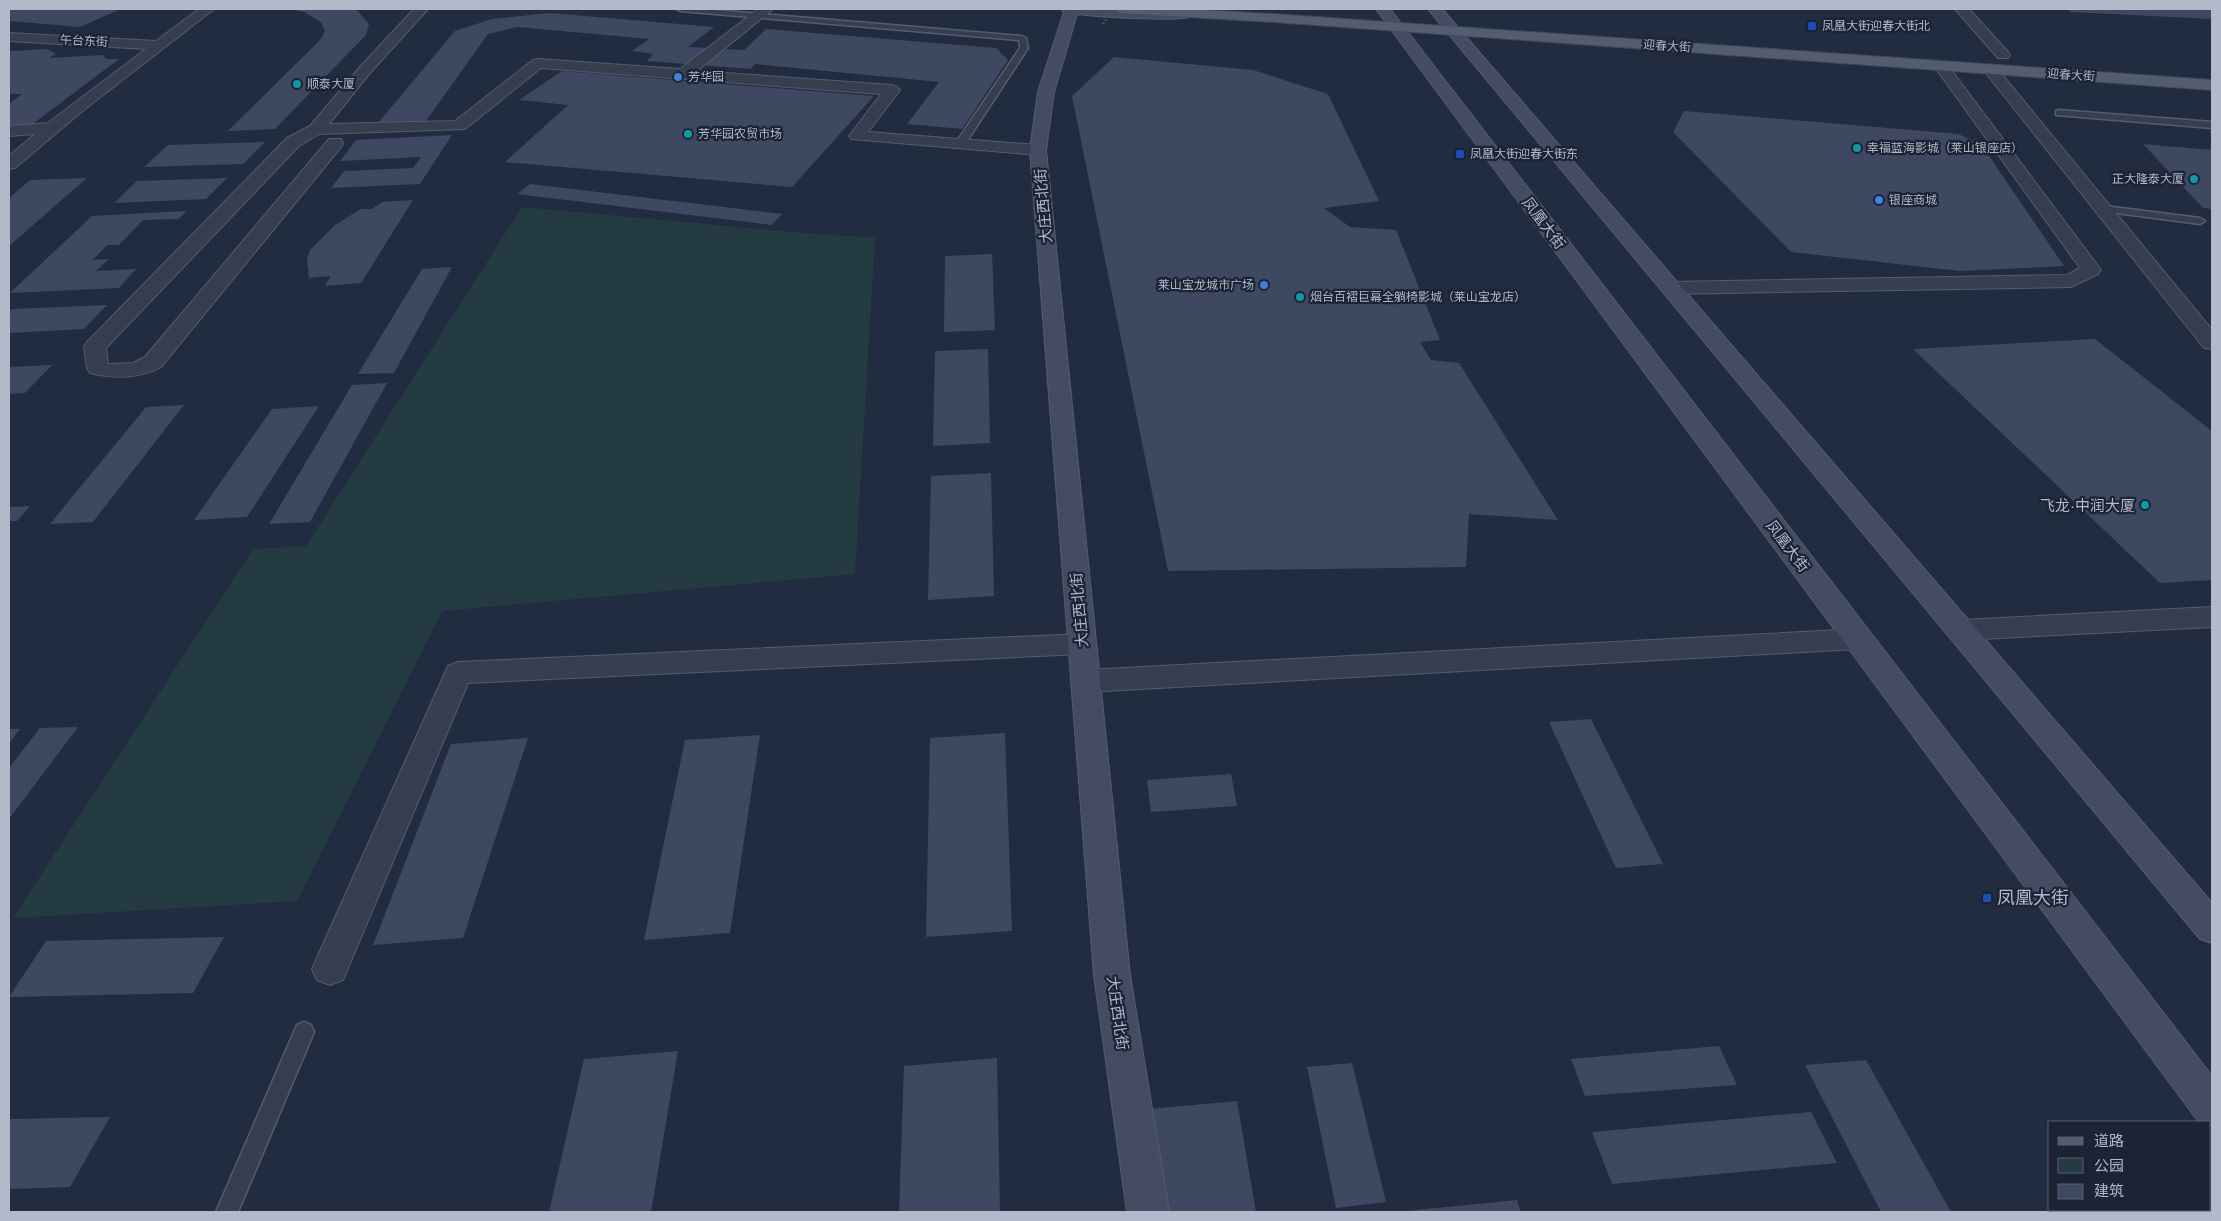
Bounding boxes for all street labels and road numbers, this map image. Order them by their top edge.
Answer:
street label: 午台东街 [60,33,108,49]
street label: 迎春大街 [1643,37,1691,55]
street label: 迎春大街 [2047,66,2095,84]
street label: 大庄西北街 [1031,168,1055,244]
street label: 凤凰大街 [1519,194,1569,252]
street label: 凤凰大街 [1763,517,1813,575]
street label: 大庄西北街 [1067,572,1091,648]
street label: 大庄西北街 [1104,975,1132,1051]

